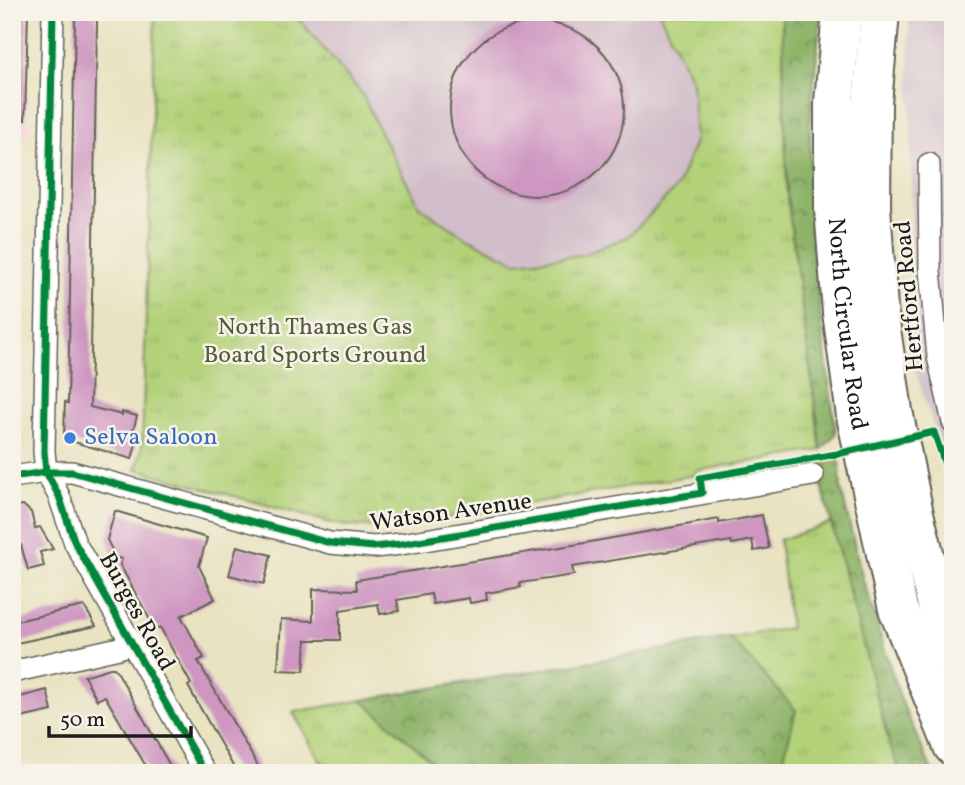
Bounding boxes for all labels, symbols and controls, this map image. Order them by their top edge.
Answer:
street label: North Circular Road [818,216,876,434]
street label: Hertford Road [886,219,934,373]
park label: North Thames Gas Board Sports Ground [203,311,427,373]
place label: Selva Saloon [84,421,217,455]
marker: Selva Saloon [62,430,78,446]
street label: Watson Avenue [368,485,534,541]
street label: Burges Road [89,546,183,678]
scale bar [49,694,191,738]
text: 50 m [60,706,105,735]

